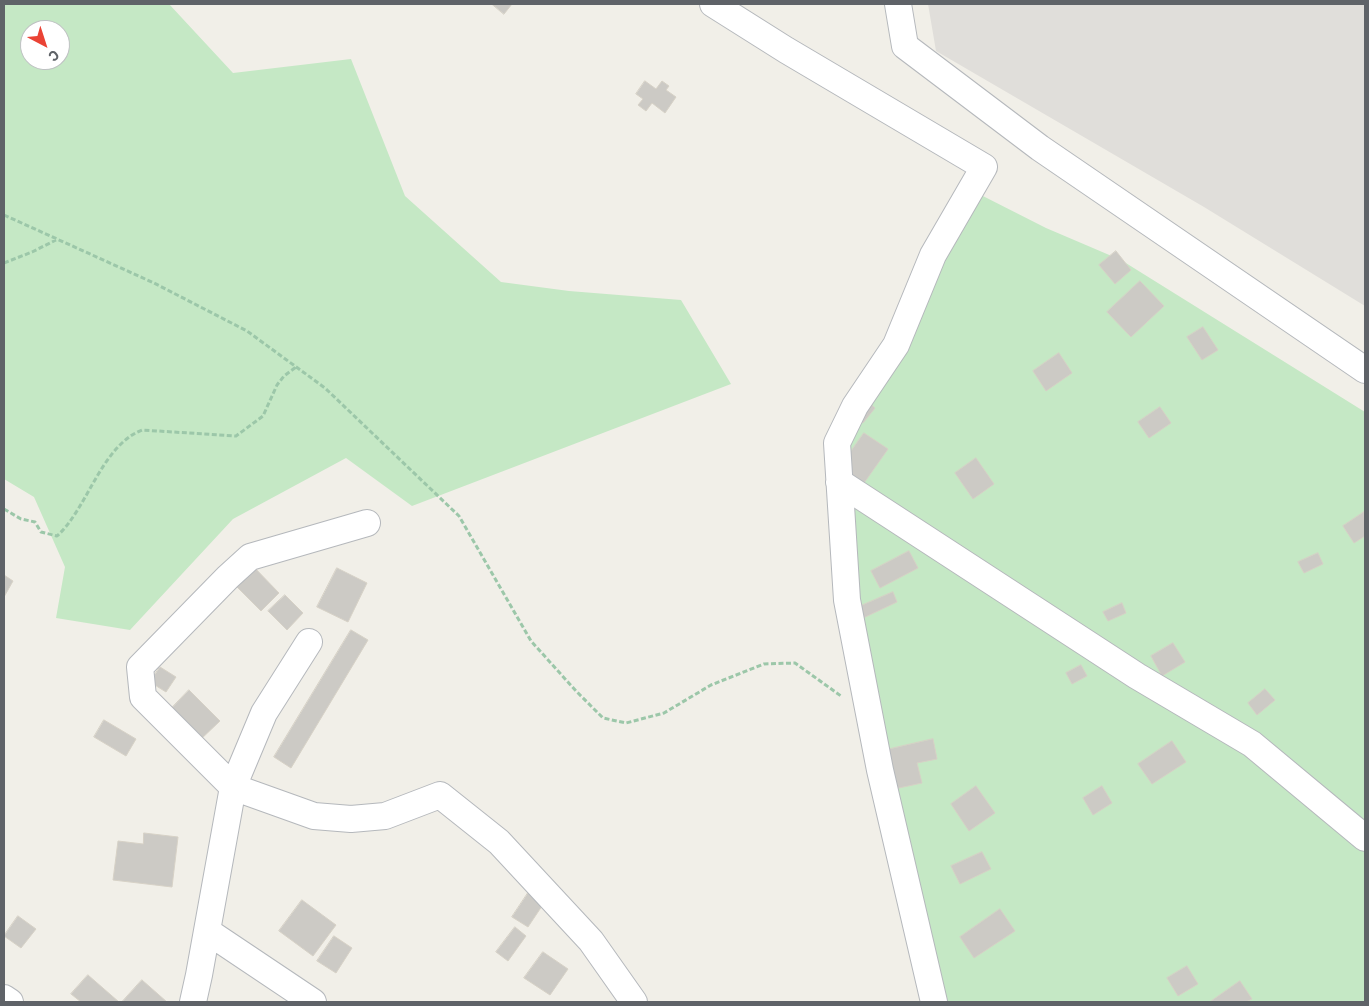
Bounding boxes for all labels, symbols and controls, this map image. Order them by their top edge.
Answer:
north arrow [20,20,70,70]
text: С [45,46,63,66]

